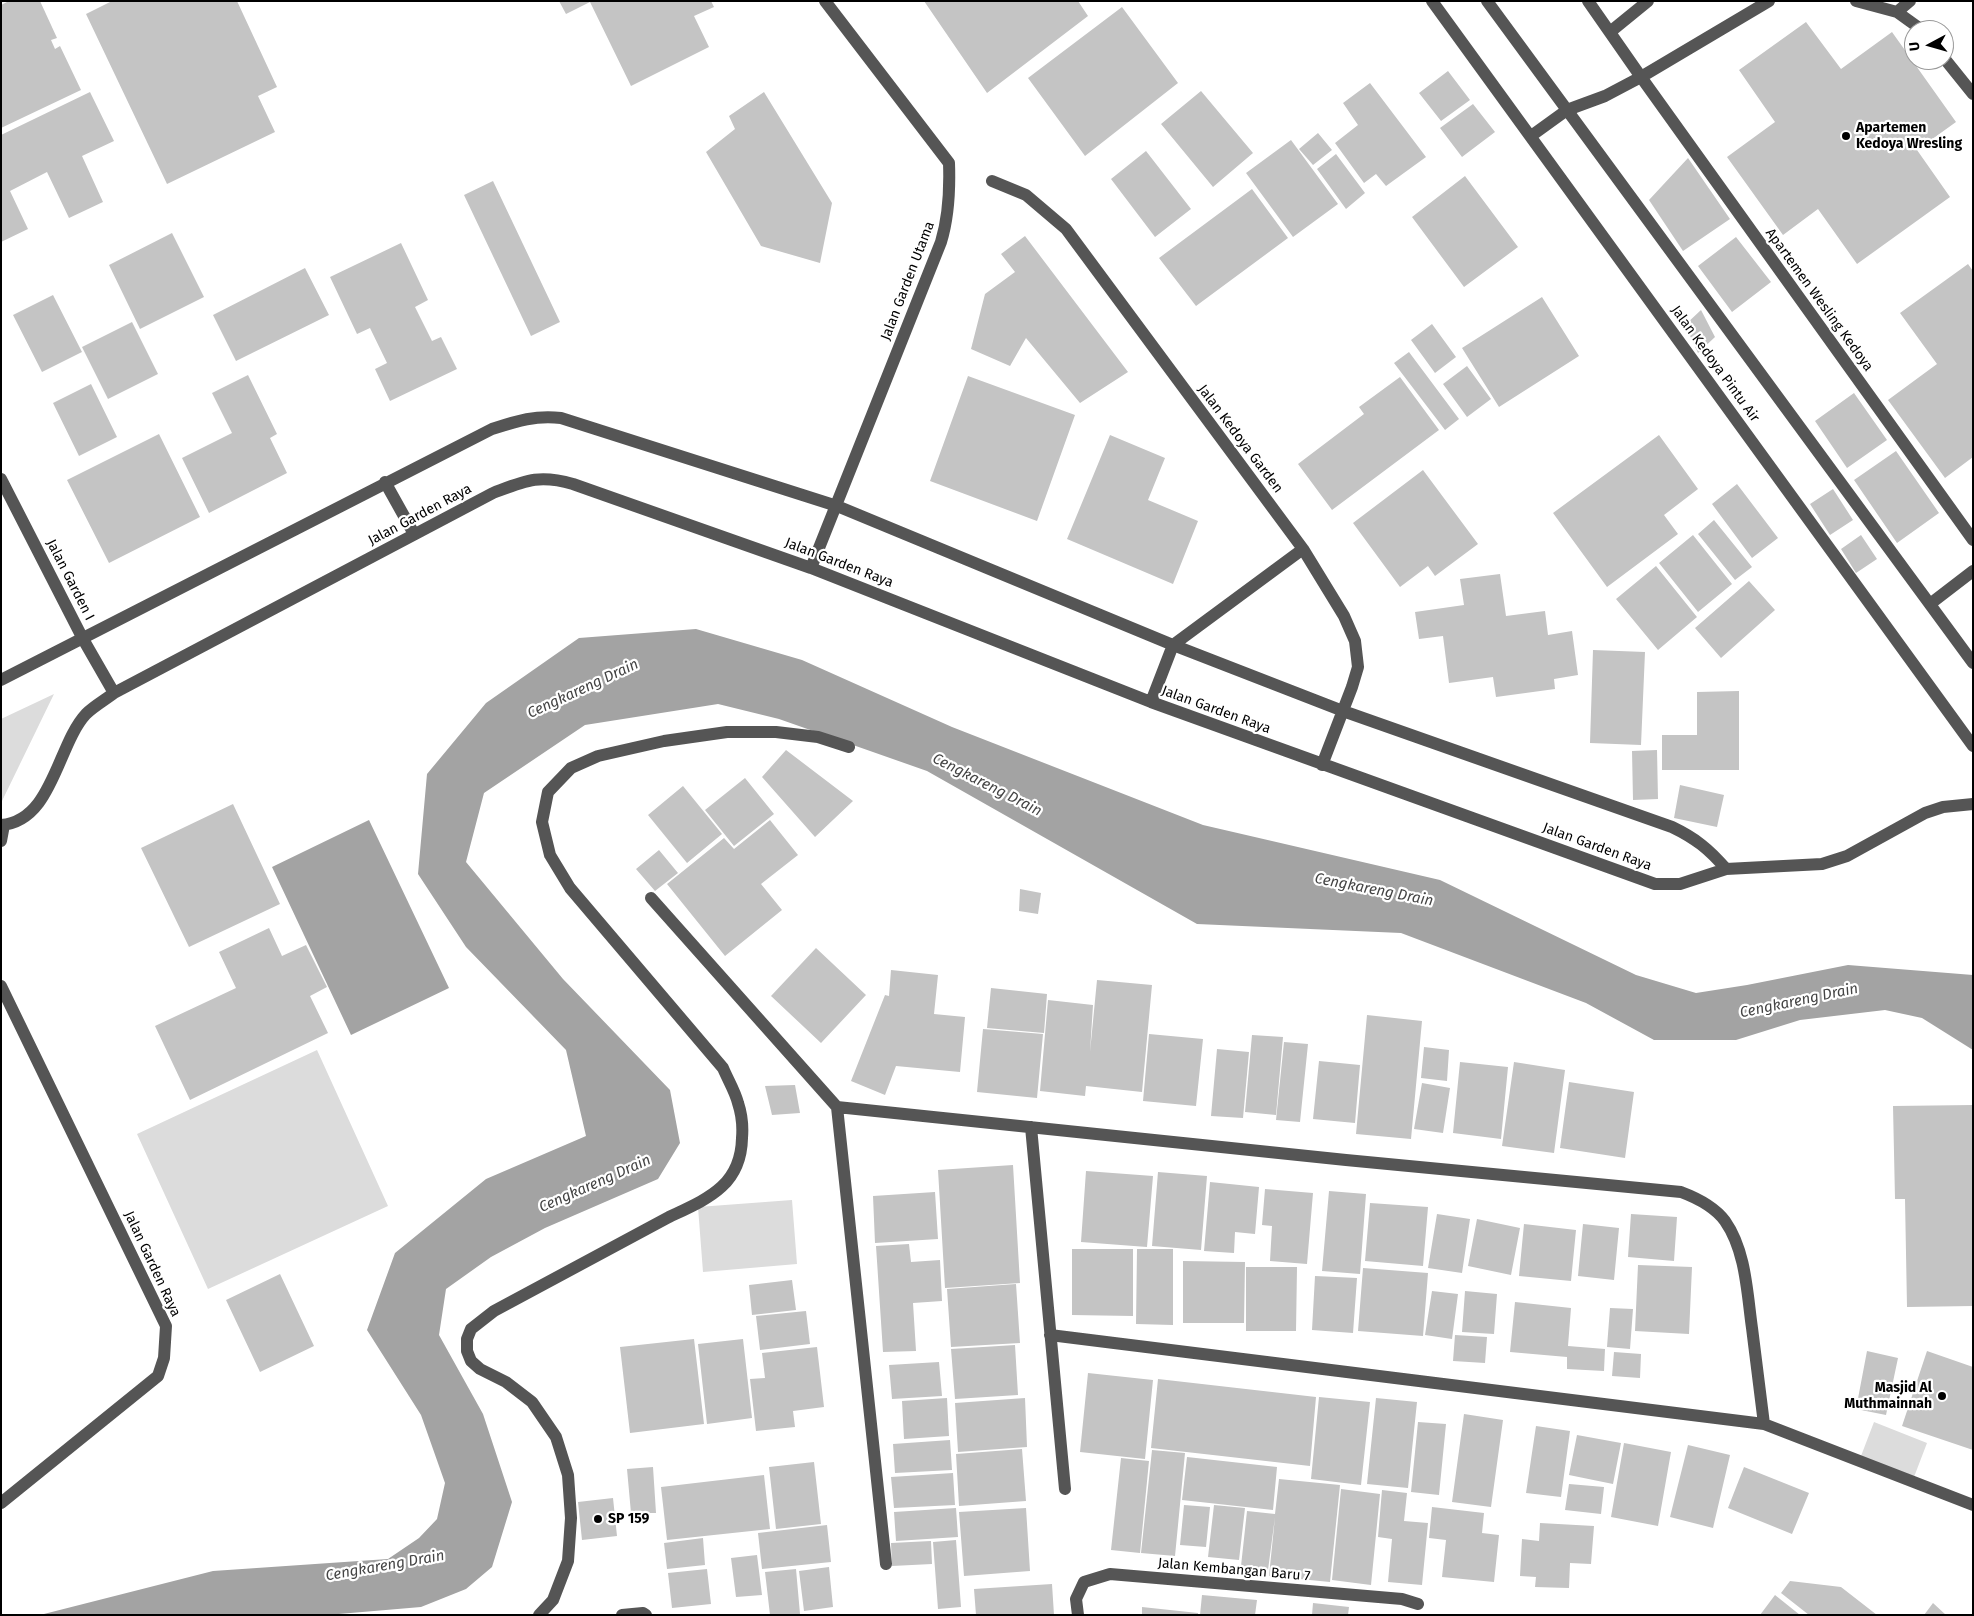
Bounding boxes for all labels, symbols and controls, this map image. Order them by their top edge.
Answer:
north arrow [1904,20,1954,70]
text: U [1906,41,1924,52]
place label: Apartemen Kedoya Wresling [1856,120,1962,152]
marker: Apartemen Kedoya Wresling [1840,130,1852,142]
street label: Jalan Garden Utama [878,219,938,343]
street label: Apartemen Wesling Kedoya [1762,225,1876,375]
street label: Jalan Kedoya Pintu Air [1667,302,1763,426]
street label: Jalan Kedoya Garden [1194,382,1286,496]
street label: Jalan Garden Raya [365,481,475,549]
street label: Jalan Garden Raya [782,535,896,591]
street label: Jalan Garden I [42,537,98,623]
water label: Cengkareng Drain [525,655,641,723]
street label: Jalan Garden Raya [1159,682,1273,738]
water label: Cengkareng Drain [929,750,1045,820]
street label: Jalan Garden Raya [1540,819,1654,875]
water label: Cengkareng Drain [1313,870,1435,910]
water label: Cengkareng Drain [1738,980,1860,1022]
water label: Cengkareng Drain [536,1151,654,1217]
street label: Jalan Garden Raya [120,1208,184,1320]
place label: Masjid Al Muthmainnah [1844,1380,1932,1412]
marker: Masjid Al Muthmainnah [1936,1390,1948,1402]
place label: SP 159 [608,1511,649,1527]
marker: SP 159 [592,1513,604,1525]
water label: Cengkareng Drain [324,1547,446,1585]
street label: Jalan Kembangan Baru 7 [1157,1555,1311,1585]

